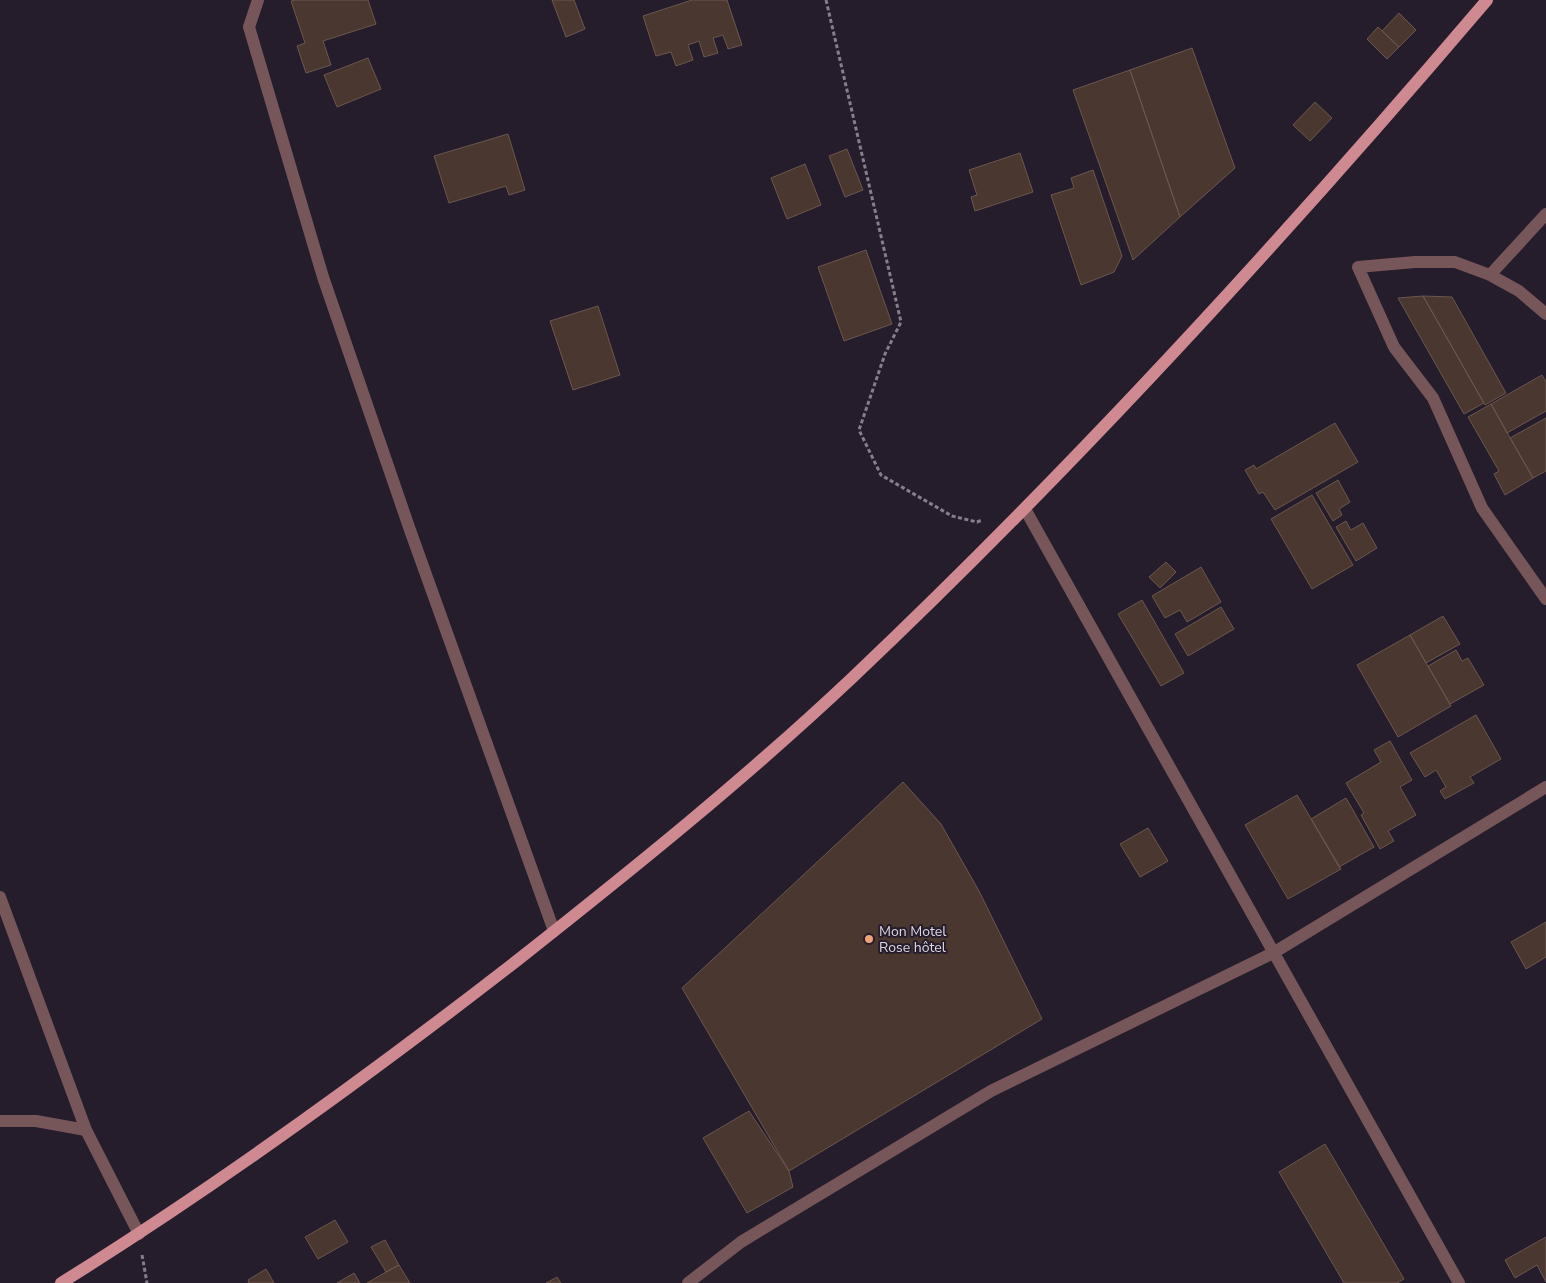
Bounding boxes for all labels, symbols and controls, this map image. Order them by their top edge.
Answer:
place label: Mon Motel Rose hôtel [879,922,947,957]
marker: Mon Motel Rose hôtel [863,933,875,945]

